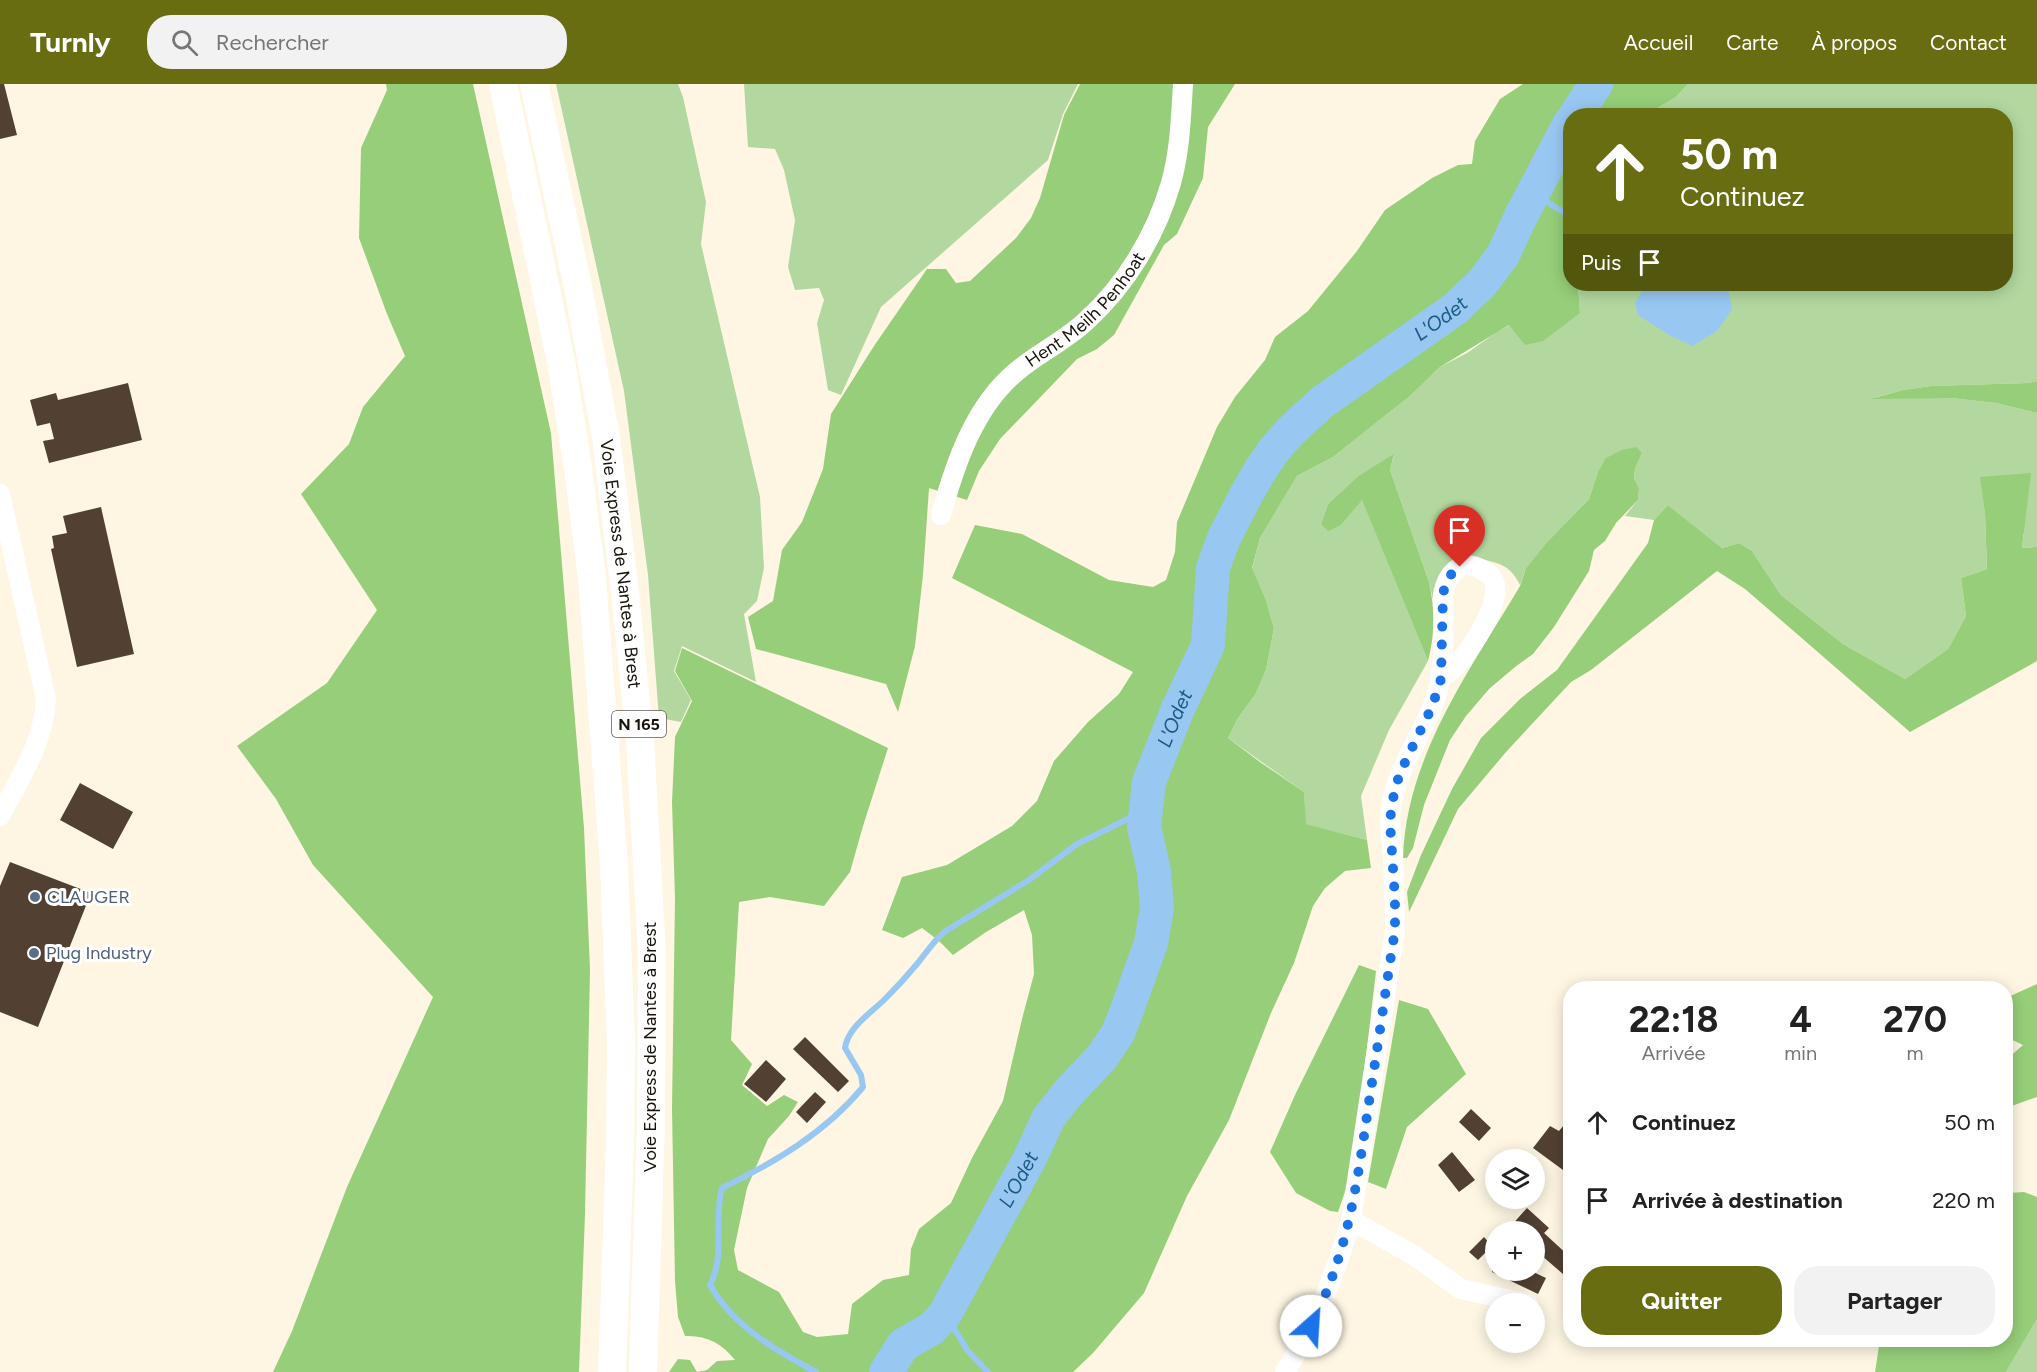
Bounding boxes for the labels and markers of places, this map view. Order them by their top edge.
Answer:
pin [1434,505,1485,567]
place label: CLAUGER [47,886,130,908]
marker: CLAUGER [28,890,42,904]
place label: Plug Industry [46,942,152,964]
marker: Plug Industry [27,946,41,960]

